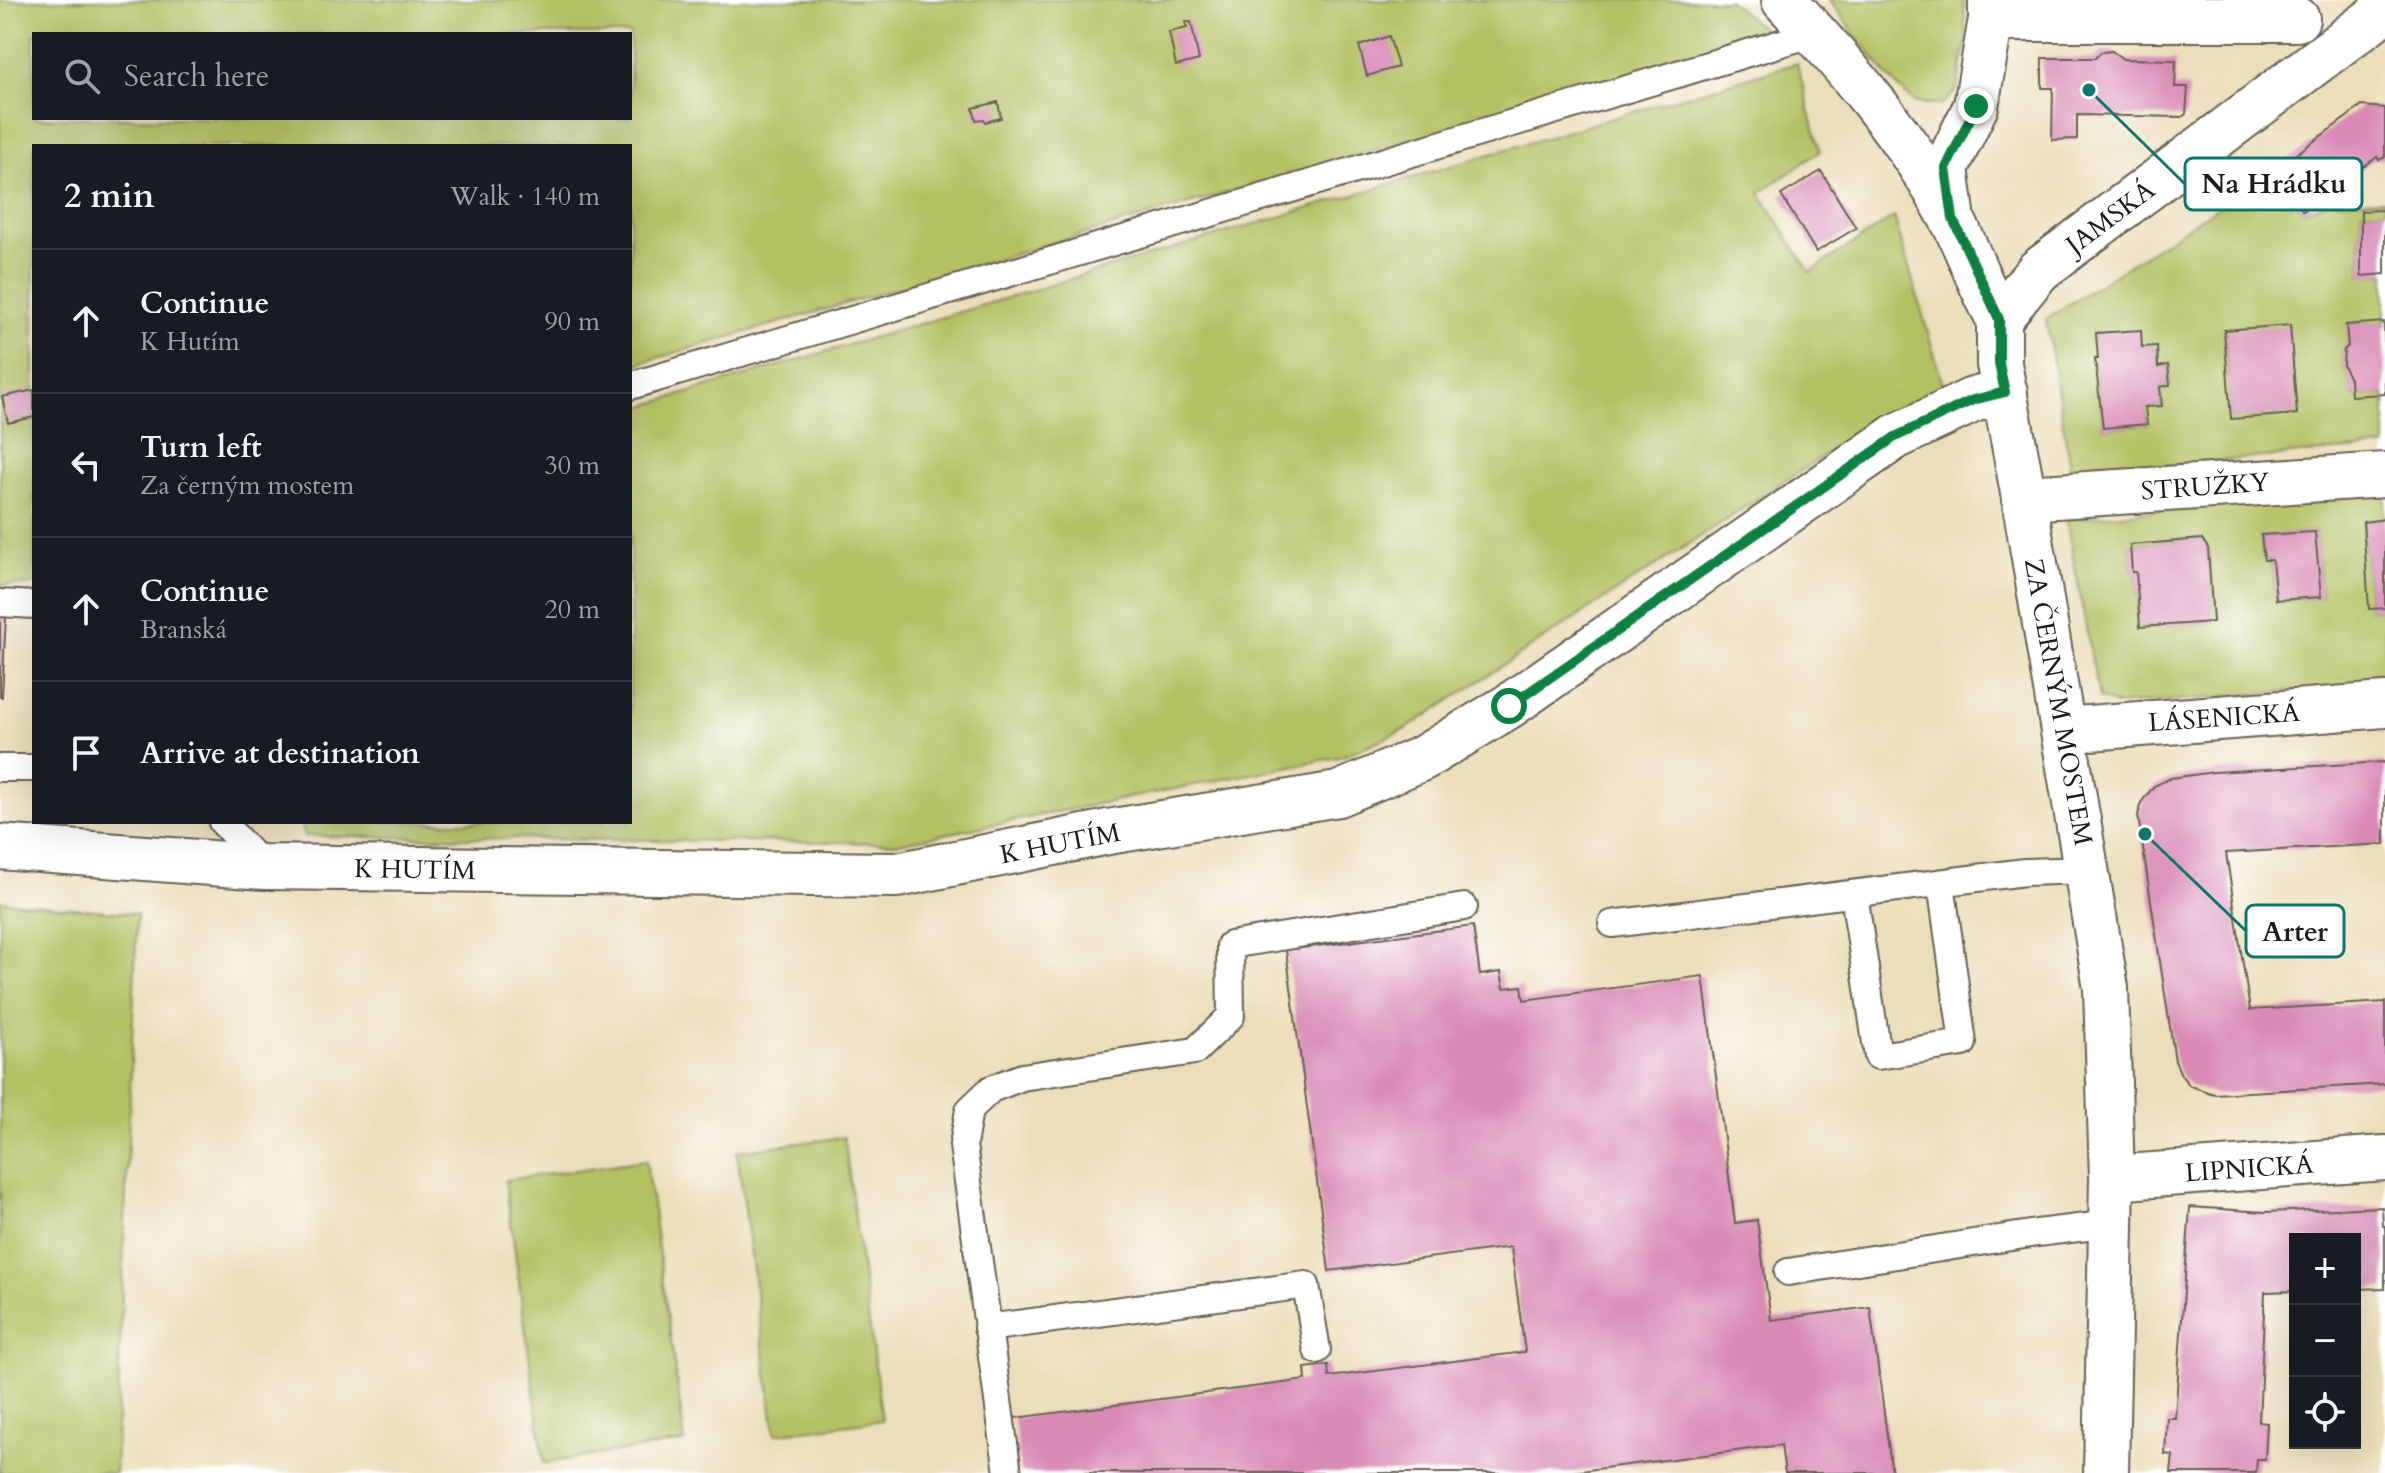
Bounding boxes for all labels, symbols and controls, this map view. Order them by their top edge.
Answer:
search box [32,32,632,120]
icon: search [60,54,104,98]
text: Search here [124,56,269,97]
route end [1958,88,1994,124]
callout: Na Hrádku [2185,158,2362,210]
text: Na Hrádku [2201,165,2347,203]
street label: JAMSKÁ [2056,172,2162,265]
text: 2 min [64,173,155,219]
text: Walk · 140 m [450,179,600,214]
text: Continue [140,283,269,324]
icon: ahead [64,299,108,343]
text: 90 m [544,304,600,339]
text: K Hutím [140,324,240,359]
text: Turn left [140,427,262,468]
icon: left [64,443,108,487]
text: 30 m [544,448,600,483]
street label: STRUŽKY [2140,465,2271,508]
text: Za černým mostem [140,468,354,503]
street label: ZA ČERNÝM MOSTEM [2016,556,2101,848]
text: Continue [140,571,269,612]
icon: ahead [64,587,108,631]
text: 20 m [544,592,600,627]
text: Branská [140,612,227,647]
route start [1491,688,1527,724]
street label: LÁSENICKÁ [2147,695,2302,740]
icon: arrive [64,731,108,775]
text: Arrive at destination [140,733,420,774]
street label: K HUTÍM [997,815,1123,872]
street label: K HUTÍM [354,851,476,888]
callout: Arter [2246,905,2344,957]
text: Arter [2262,913,2329,951]
street label: LIPNICKÁ [2184,1147,2315,1190]
map controls [2289,1233,2361,1449]
button: + [2289,1233,2361,1305]
button: − [2289,1305,2361,1377]
button: locate [2289,1377,2361,1449]

